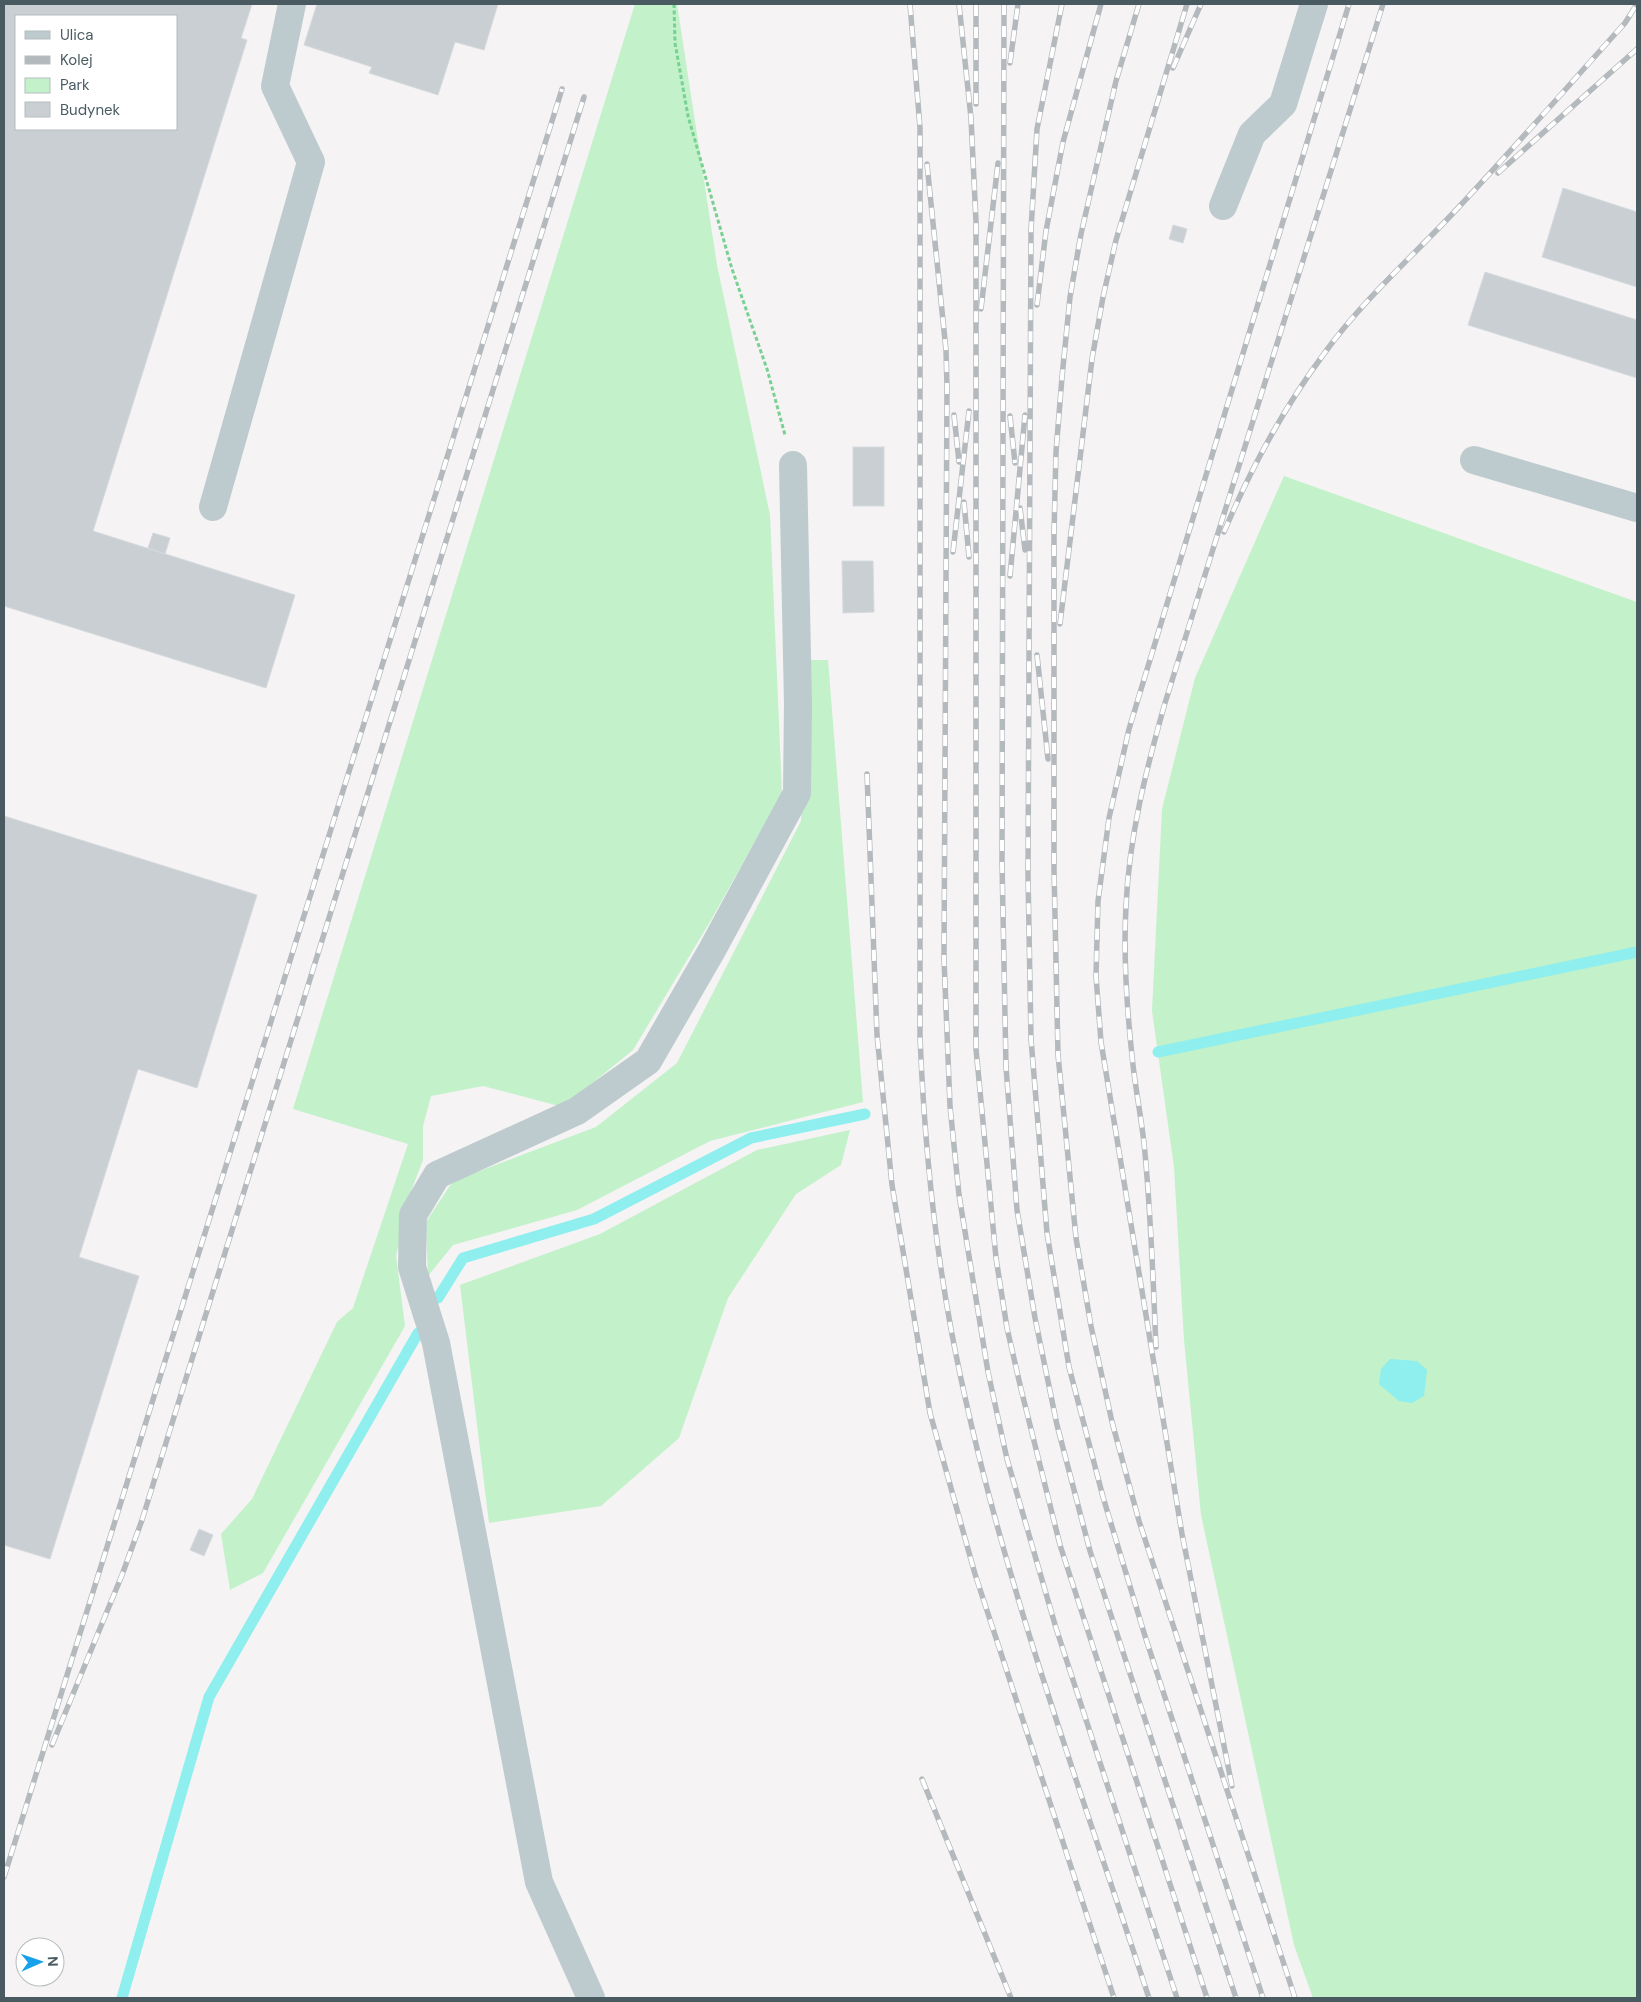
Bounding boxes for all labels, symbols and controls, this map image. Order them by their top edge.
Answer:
legend [15,15,178,130]
text: Ulica [60,25,94,45]
text: Kolej [60,50,93,70]
text: Park [60,75,90,95]
text: Budynek [60,100,121,120]
north arrow [15,1937,65,1987]
text: N [44,1956,62,1967]

